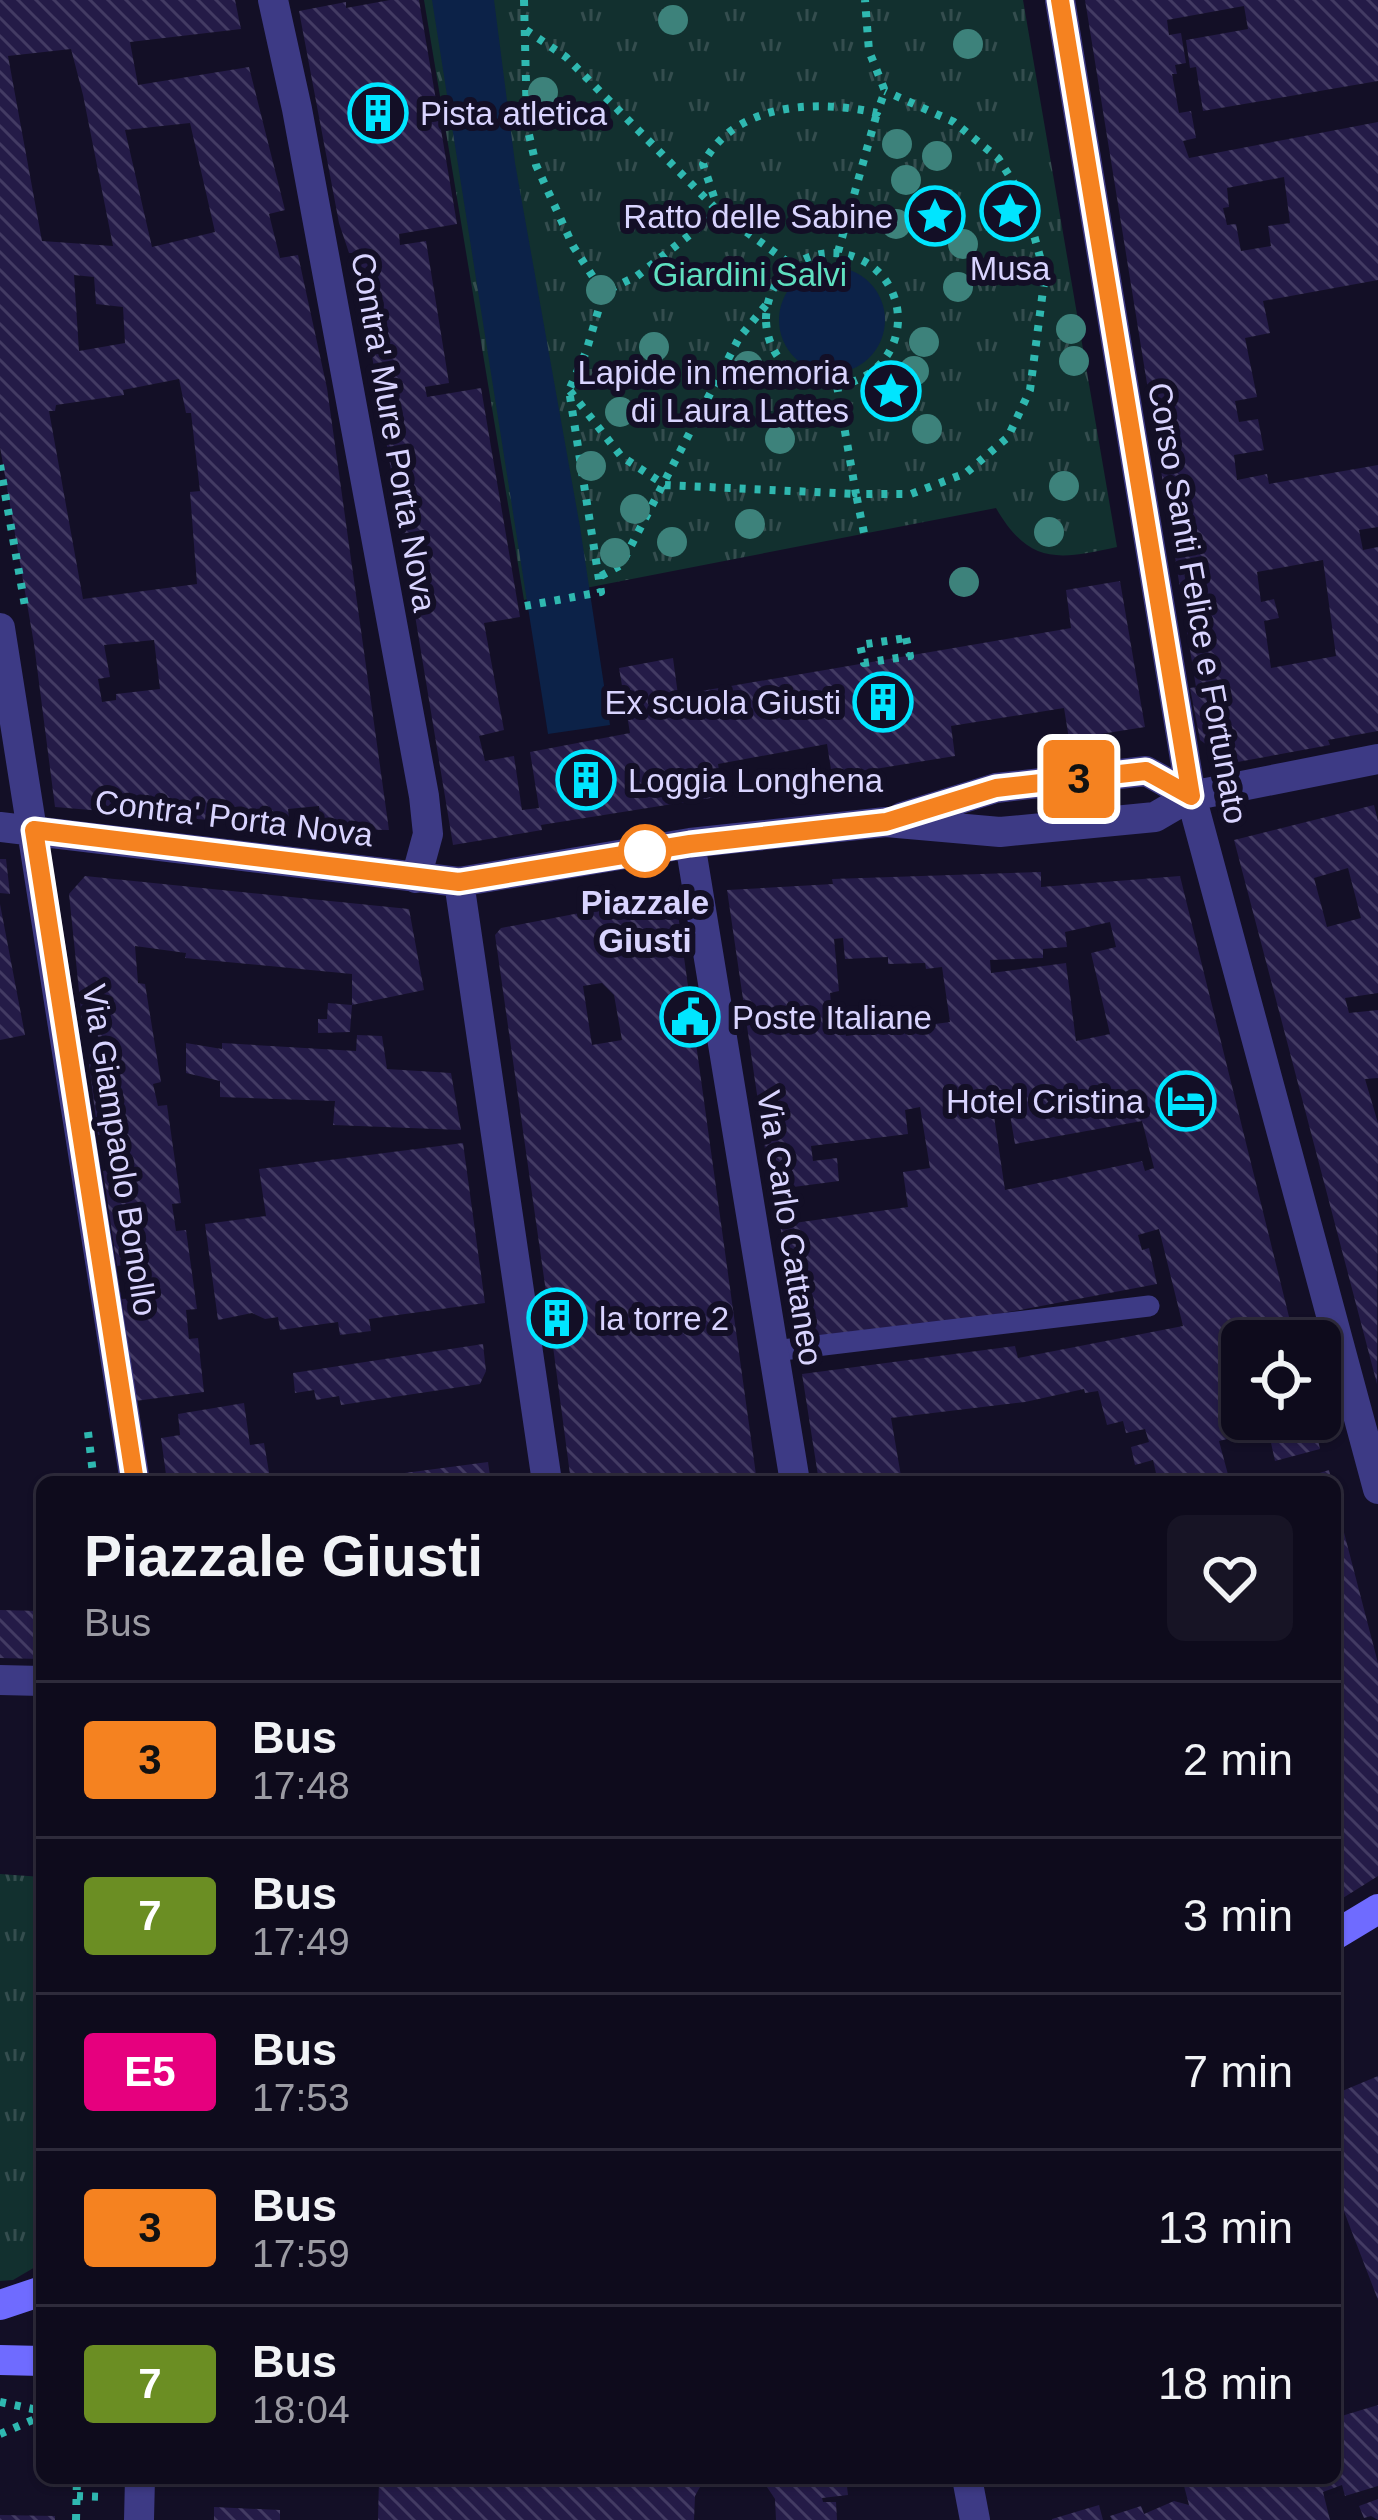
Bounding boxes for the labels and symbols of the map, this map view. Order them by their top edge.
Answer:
building icon: Pista atletica [347,82,409,144]
place label: Pista atletica [420,95,608,132]
place icon: Musa [979,180,1041,242]
place icon: Ratto delle Sabine [904,185,966,247]
place label: Ratto delle Sabine [623,198,893,235]
street label: Contra' Mure Porta Nova [344,250,444,615]
place label: Musa [970,250,1051,287]
park label: Giardini Salvi [653,256,847,293]
place label: Lapide in memoria di Laura Lattes [578,354,850,429]
place icon: Lapide in memoria di Laura Lattes [860,360,922,422]
street label: Corso Santi Felice e Fortunato [1141,379,1255,827]
building icon: Ex scuola Giusti [852,671,914,733]
place label: Ex scuola Giusti [604,684,841,721]
line badge: 3 [1040,740,1118,818]
building icon: Loggia Longhena [555,749,617,811]
place label: Loggia Longhena [628,762,884,799]
street label: Contra' Porta Nova [93,783,376,853]
marker: Piazzale Giusti [620,826,670,876]
place label: Piazzale Giusti [581,884,709,959]
street label: Via Giampaolo Bonollo [76,982,164,1318]
public building icon: Poste Italiane [659,986,721,1048]
place label: Poste Italiane [732,999,932,1036]
hotel icon: Hotel Cristina [1155,1070,1217,1132]
place label: Hotel Cristina [946,1083,1145,1120]
street label: Via Carlo Cattaneo [750,1088,830,1368]
building icon: la torre 2 [526,1287,588,1349]
place label: la torre 2 [599,1300,729,1337]

